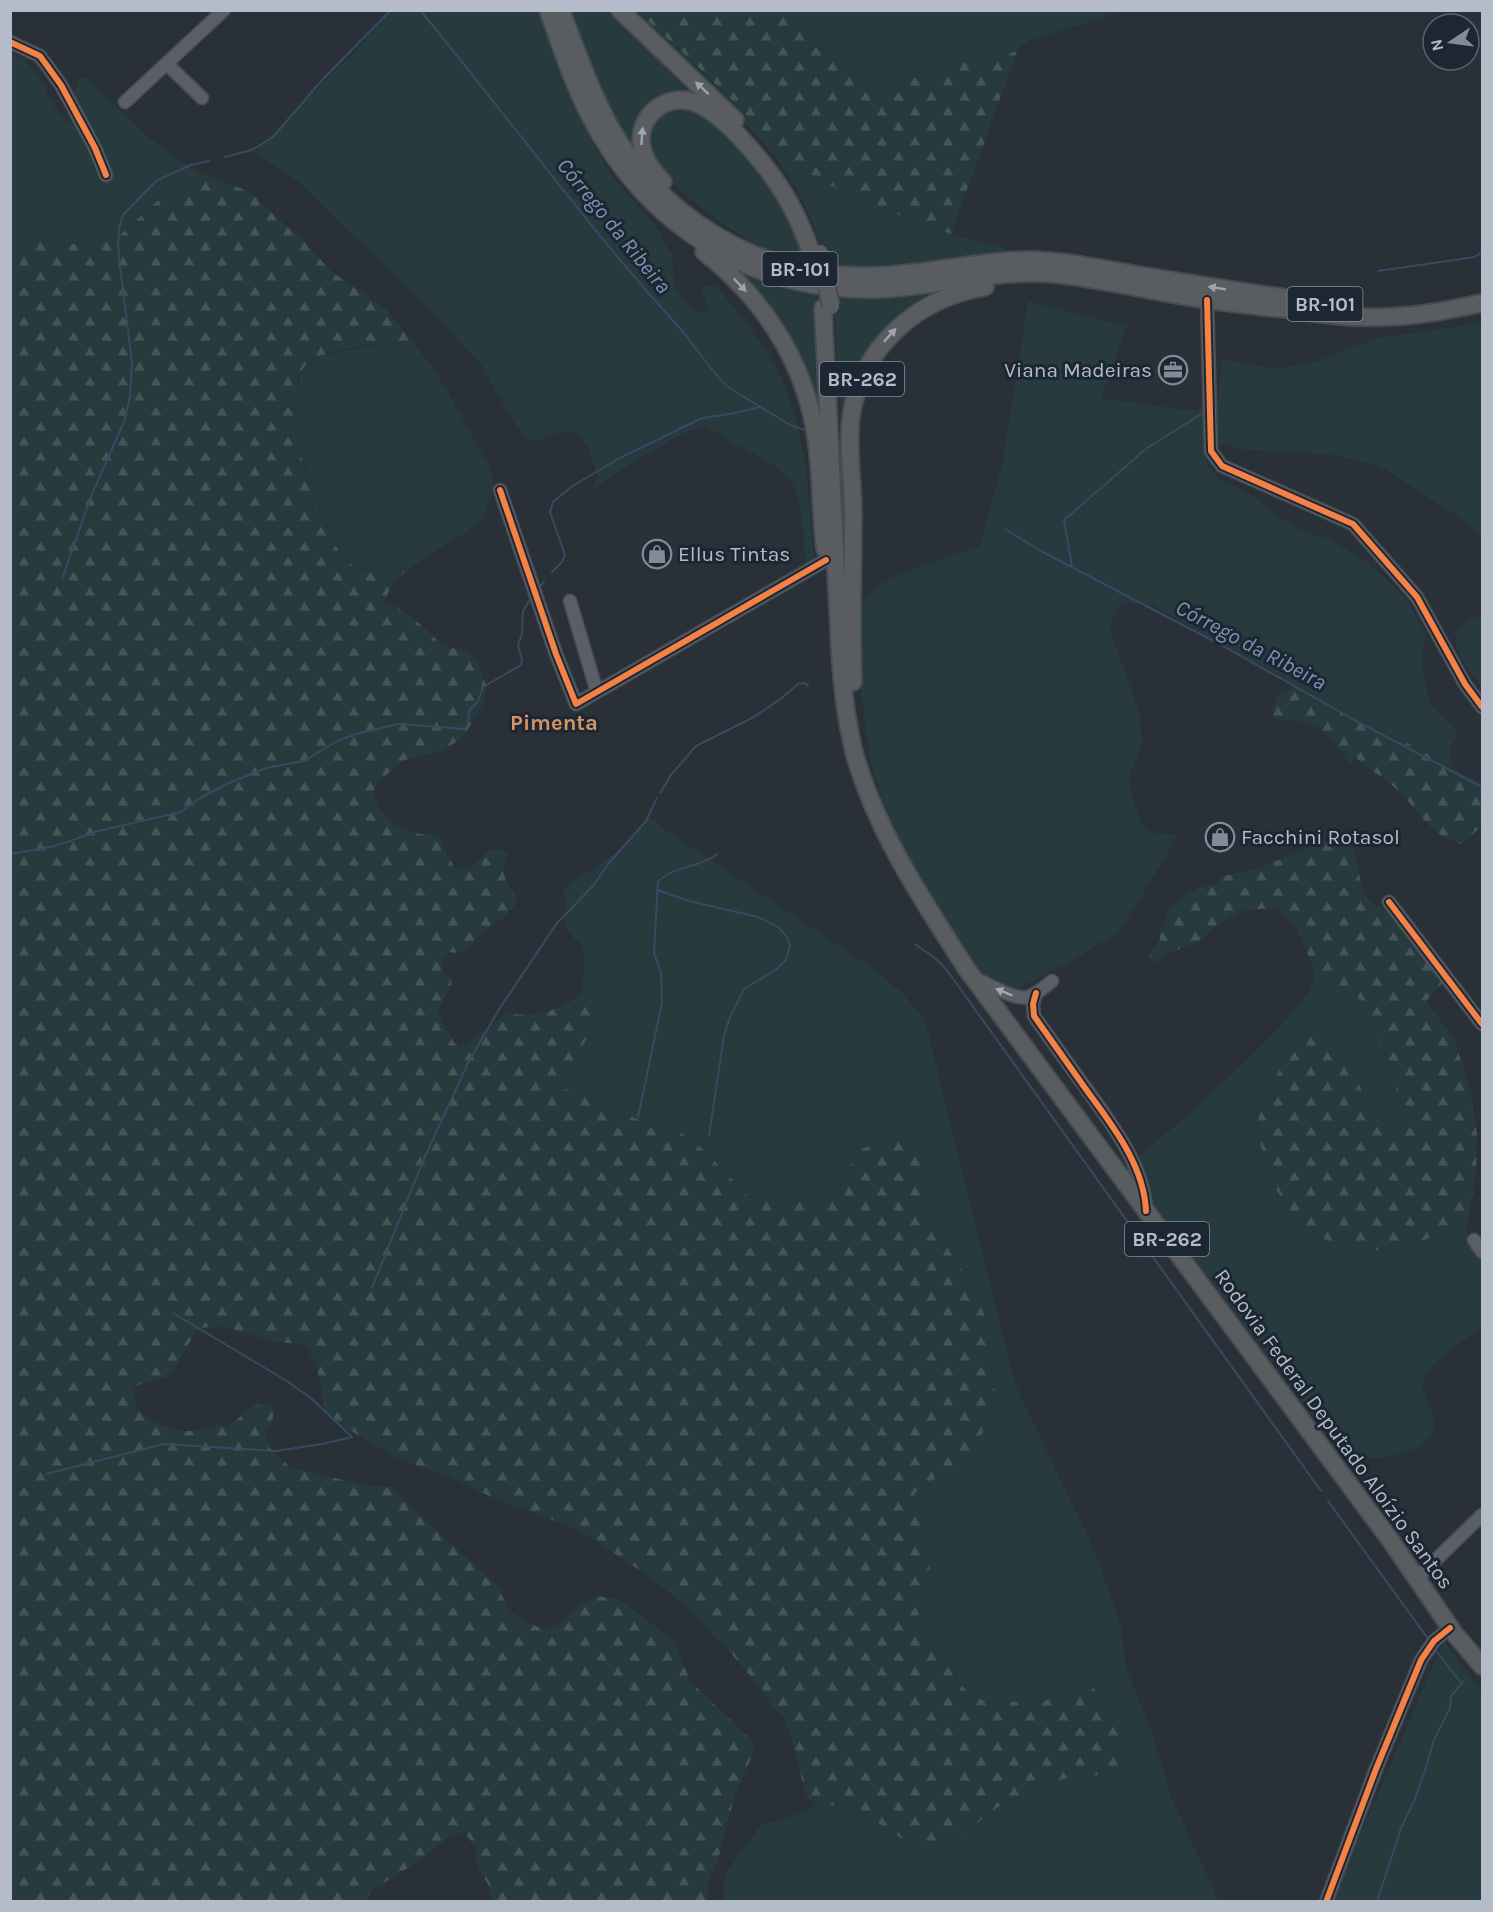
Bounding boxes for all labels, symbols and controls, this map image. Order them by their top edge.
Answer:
north arrow [1421,12,1481,72]
text: N [1426,38,1447,53]
one-way arrow [696,82,710,96]
one-way arrow [638,127,647,146]
water label: Córrego da Ribeira [551,153,677,299]
road number: BR-101 [762,252,838,286]
one-way arrow [733,277,747,292]
one-way arrow [1207,283,1226,292]
road number: BR-101 [1288,287,1362,321]
one-way arrow [883,328,896,343]
office icon: Viana Madeiras [1157,354,1189,386]
place label: Viana Madeiras [1004,358,1152,382]
road number: BR-262 [820,362,904,396]
shop icon: Ellus Tintas [641,538,673,570]
place label: Ellus Tintas [678,542,790,566]
water label: Córrego da Ribeira [1171,594,1331,696]
district label: Pimenta [510,710,598,736]
shop icon: Facchini Rotasol [1204,821,1236,853]
place label: Facchini Rotasol [1241,825,1400,849]
one-way arrow [995,987,1013,996]
road number: BR-262 [1125,1222,1209,1256]
street label: Rodovia Federal Deputado Aloízio Santos [1210,1264,1458,1594]

